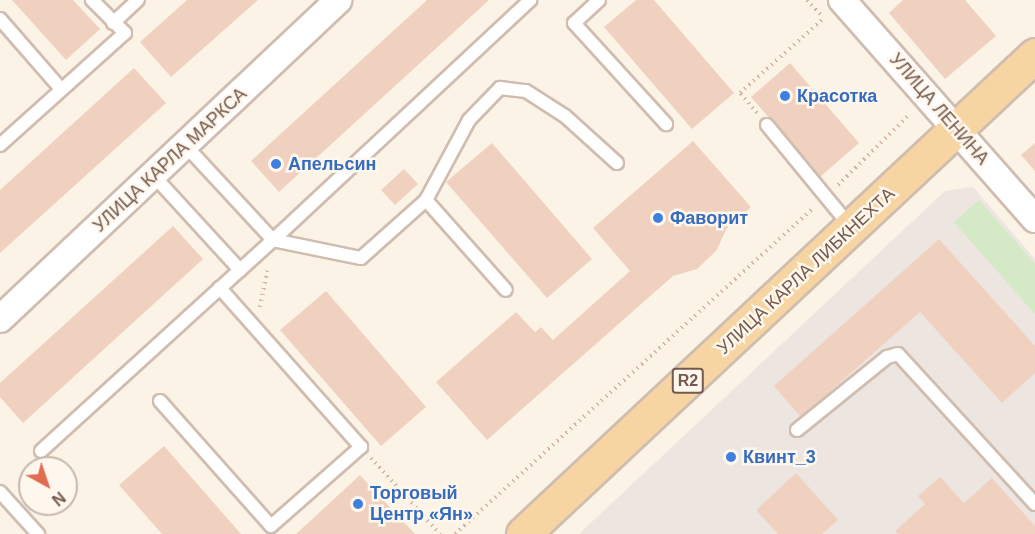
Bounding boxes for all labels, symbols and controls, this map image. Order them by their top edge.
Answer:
street label: УЛИЦА ЛЕНИНА [885,49,993,169]
street label: УЛИЦА КАРЛА МАРКСА [89,83,251,237]
place label: Красотка [797,85,877,107]
marker: Красотка [778,89,792,103]
place label: Апельсин [288,153,376,175]
marker: Апельсин [269,157,283,171]
street label: УЛИЦА КАРЛА ЛИБКНЕХТА [713,183,899,359]
place label: Фаворит [670,207,748,229]
marker: Фаворит [651,211,665,225]
road number: R2 [672,368,704,394]
place label: Квинт_3 [743,446,816,468]
marker: Квинт_3 [724,450,738,464]
north arrow [18,456,78,516]
place label: Торговый Центр «Ян» [370,483,473,526]
text: N [49,488,68,509]
marker: Торговый Центр «Ян» [351,497,365,511]

